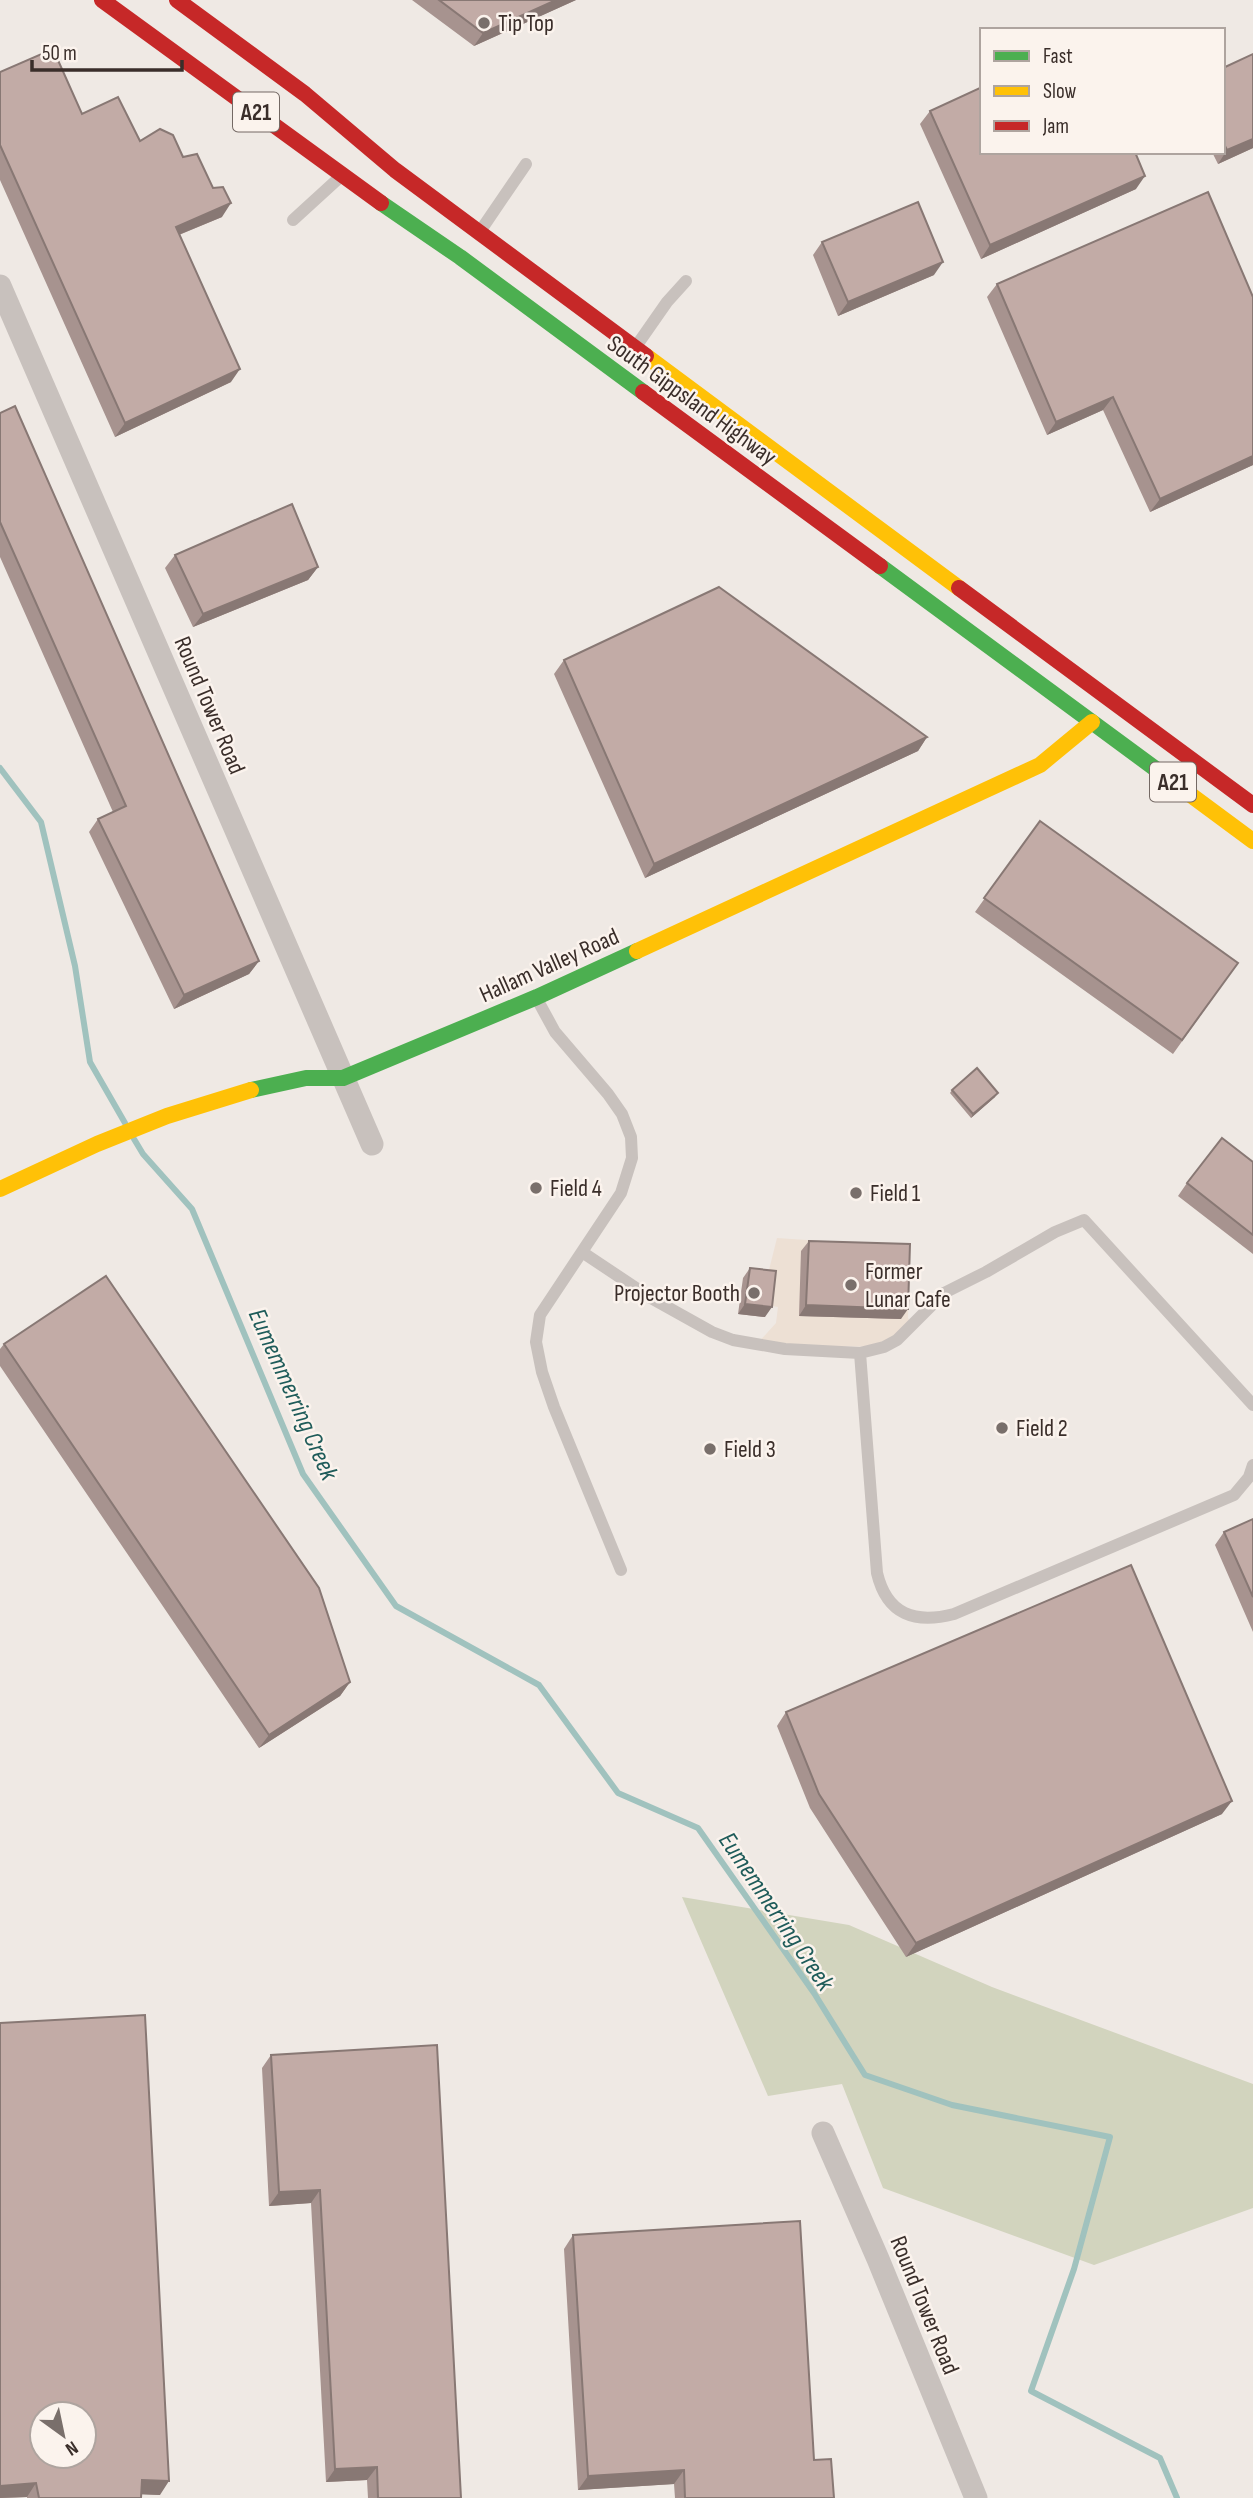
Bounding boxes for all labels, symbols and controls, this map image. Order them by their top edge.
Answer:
place label: Tip Top [498,9,554,38]
marker: Tip Top [476,15,492,31]
scale bar [32,28,182,72]
legend [980,28,1225,154]
text: 50 m [42,41,77,66]
text: Fast [1043,44,1073,69]
text: Slow [1043,79,1077,104]
road number: A21 [233,92,279,132]
text: Jam [1042,114,1069,139]
street label: South Gippsland Highway [601,329,782,472]
street label: Round Tower Road [168,632,252,778]
road number: A21 [1150,762,1196,802]
street label: Hallam Valley Road [475,922,623,1009]
place label: Field 4 [550,1174,602,1203]
place label: Field 1 [870,1179,921,1208]
marker: Field 4 [528,1180,544,1196]
marker: Field 1 [848,1185,864,1201]
place label: Former Lunar Cafe [865,1257,951,1314]
marker: Former Lunar Cafe [843,1277,859,1293]
place label: Projector Booth [614,1279,740,1308]
marker: Projector Booth [746,1285,762,1301]
water label: Eumemmerring Creek [241,1304,345,1486]
place label: Field 2 [1016,1414,1068,1443]
marker: Field 2 [994,1420,1010,1436]
place label: Field 3 [724,1435,776,1464]
marker: Field 3 [702,1441,718,1457]
water label: Eumemmerring Creek [711,1827,841,1998]
street label: Round Tower Road [884,2232,965,2379]
north arrow [28,2400,98,2470]
text: N [61,2436,82,2460]

